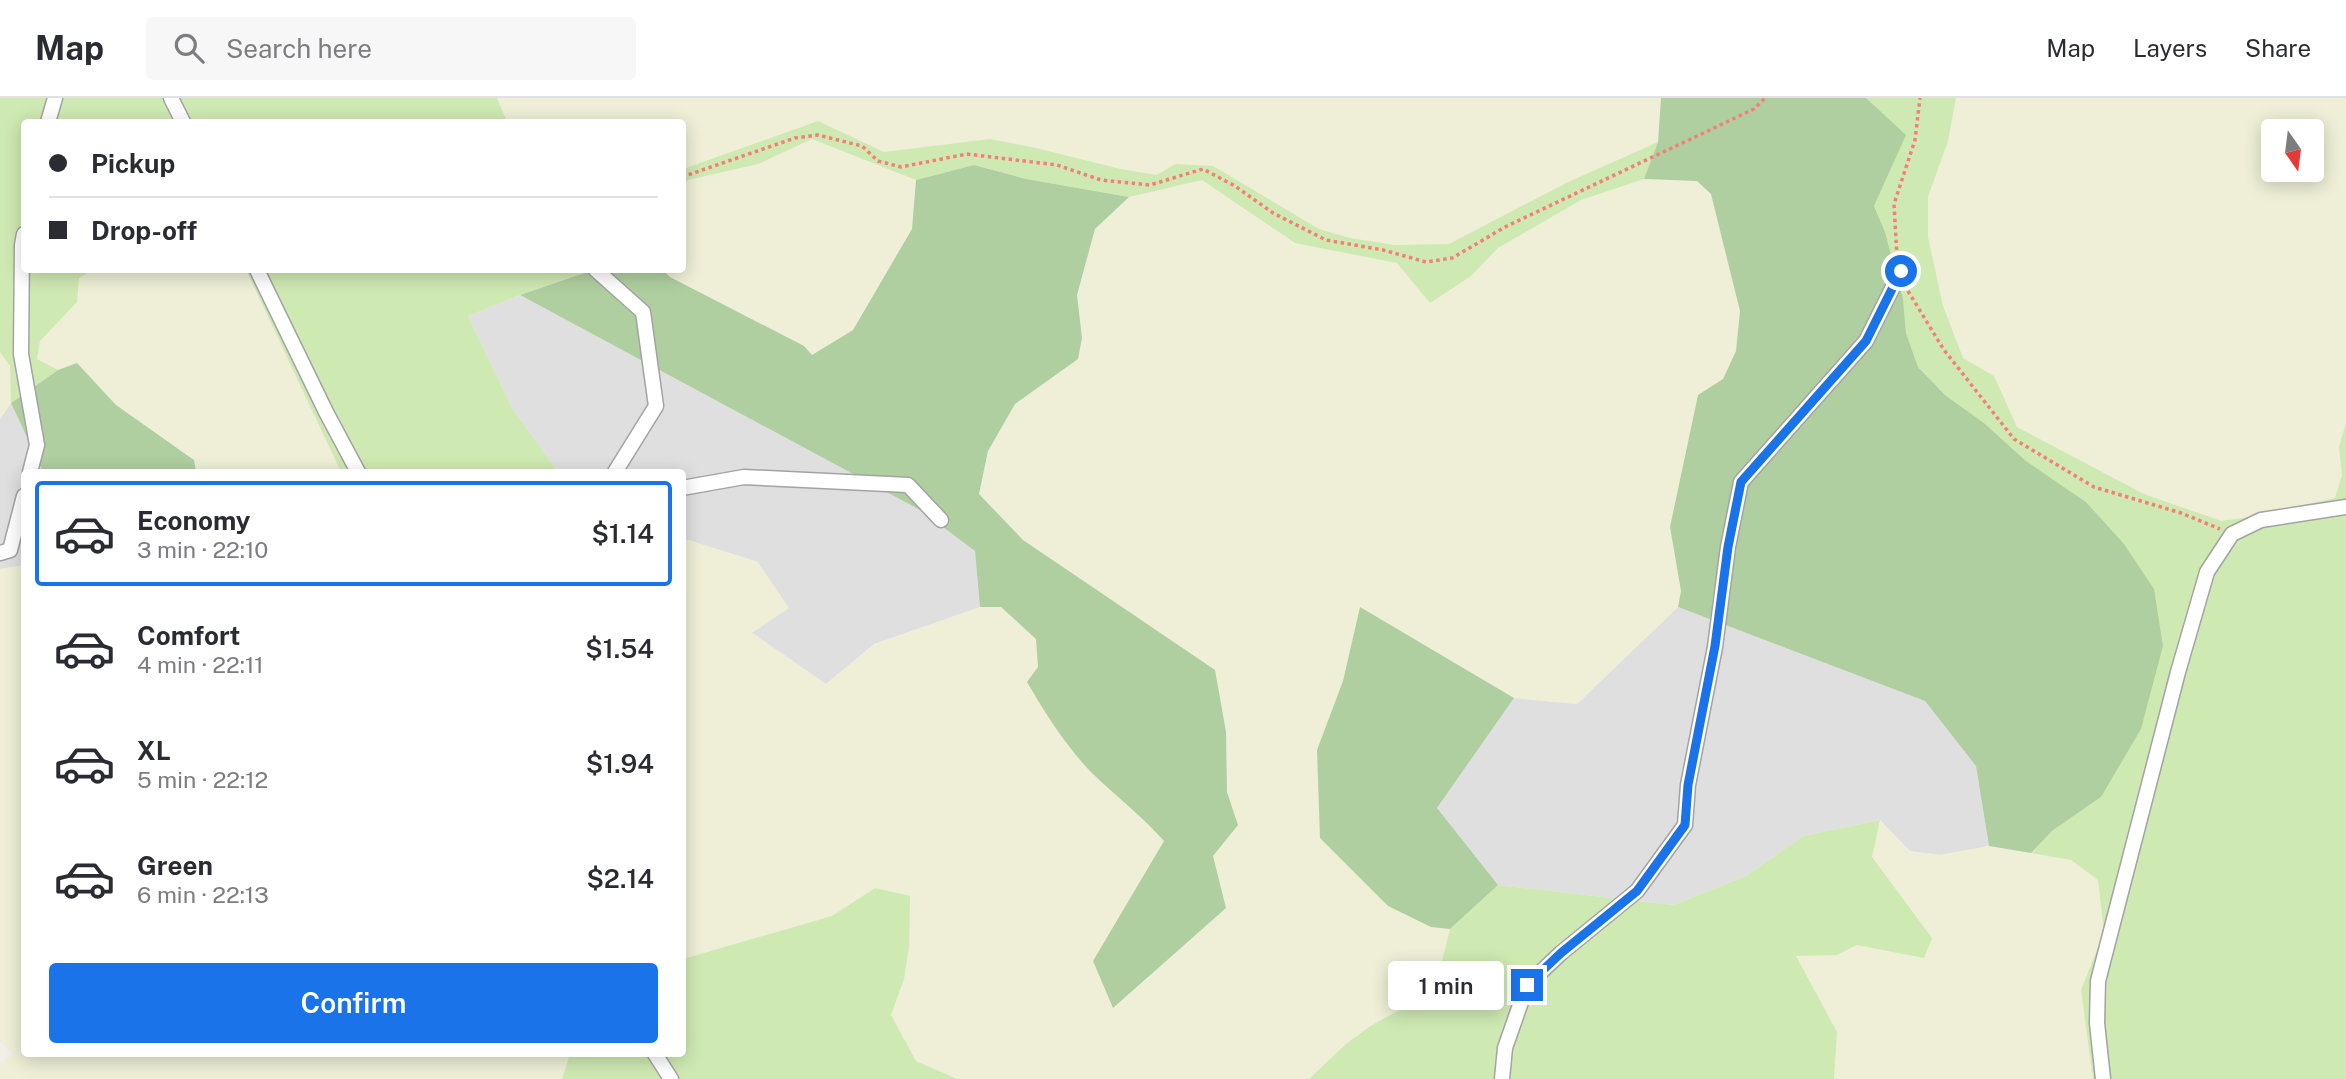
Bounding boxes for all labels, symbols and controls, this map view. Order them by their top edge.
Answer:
search box [146,17,636,80]
text: Map [35,29,104,67]
icon: search [170,29,208,67]
text: Search here [226,33,372,64]
text: Map [2046,34,2095,62]
text: Layers [2133,34,2207,62]
text: Share [2245,34,2311,62]
north arrow [2261,119,2324,182]
map controls [2261,119,2324,182]
text: Pickup [91,148,175,179]
text: Drop-off [91,215,197,246]
route start [1885,255,1917,287]
icon: car [53,502,116,565]
text: Economy [137,505,250,536]
text: $1.14 [592,518,654,549]
text: 3 min · 22:10 [137,536,268,563]
icon: car [53,617,116,680]
text: Comfort [137,620,240,651]
text: $1.54 [585,633,654,664]
text: 4 min · 22:11 [137,651,264,678]
icon: car [53,732,116,795]
text: XL [137,735,171,766]
text: $1.94 [586,748,654,779]
text: 5 min · 22:12 [137,766,268,793]
icon: car [53,847,116,910]
text: Green [137,850,213,881]
text: $2.14 [586,863,654,894]
text: 6 min · 22:13 [137,881,269,908]
callout: 1 min [1387,960,1502,1010]
button: Confirm [49,963,658,1043]
route end [1511,969,1543,1001]
text: 1 min [1419,972,1473,999]

